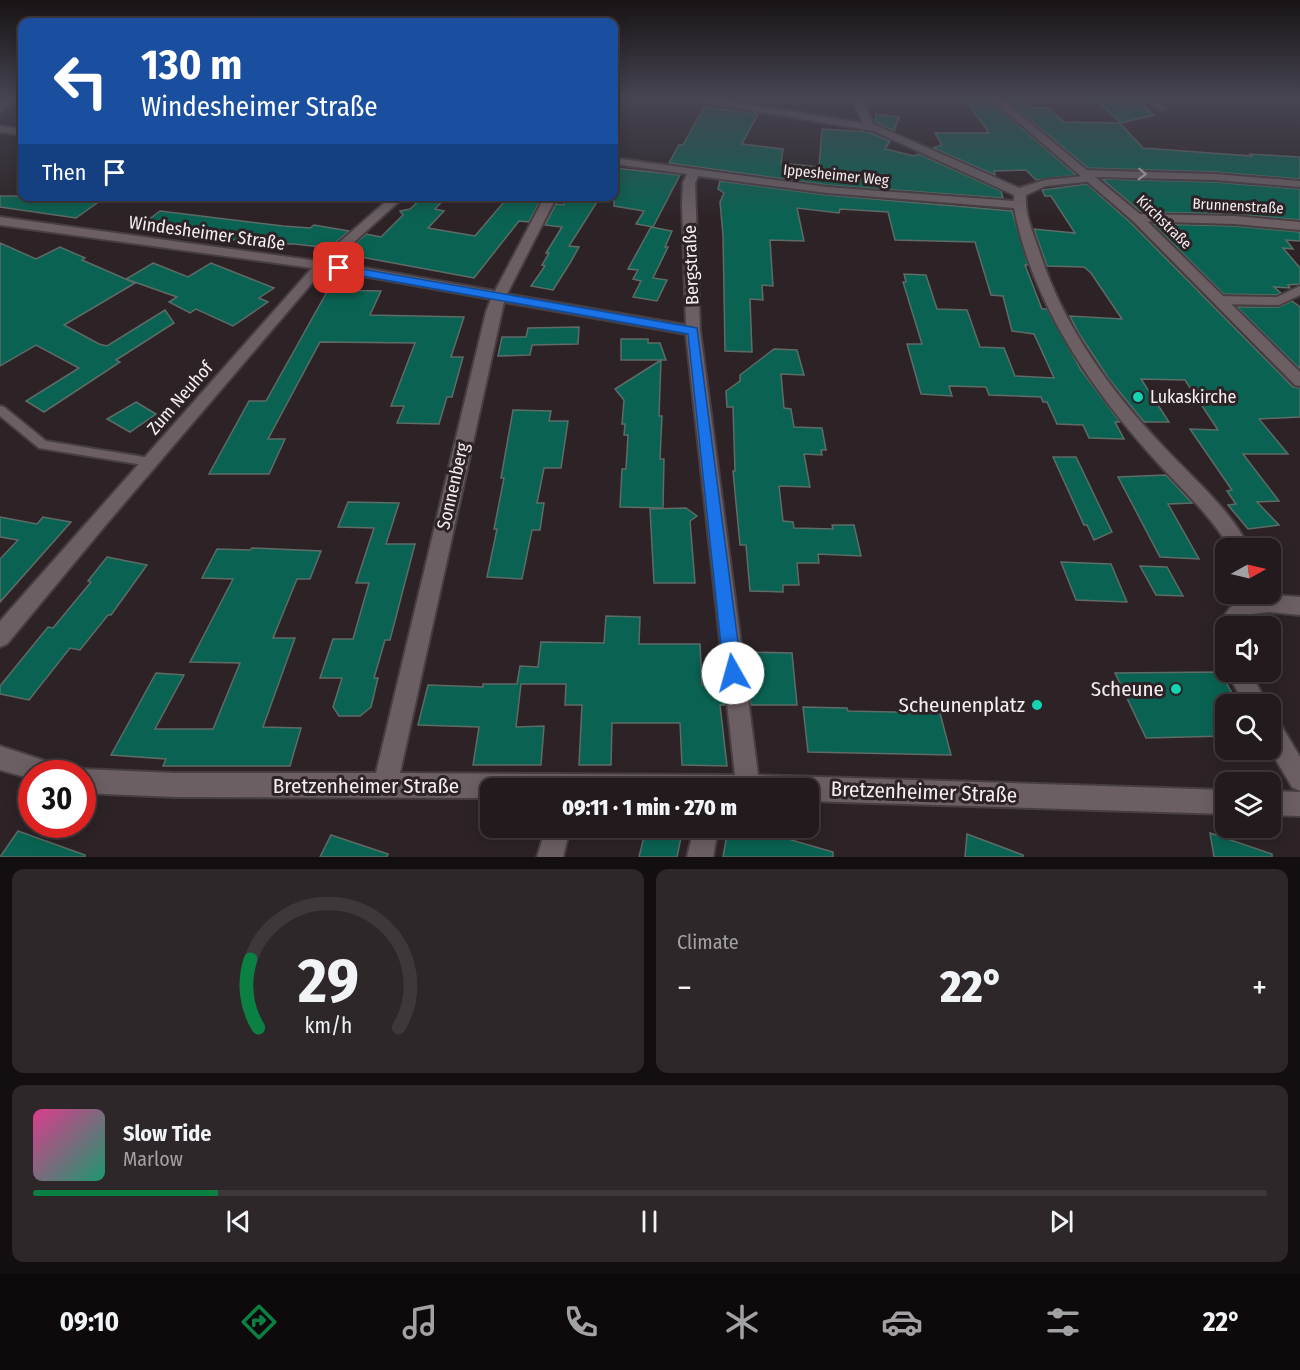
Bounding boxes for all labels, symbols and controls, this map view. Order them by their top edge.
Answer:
text: 130 m [141,40,242,90]
icon: left [42,42,120,120]
text: Windesheimer Straße [141,91,378,123]
icon: arrive [98,156,131,189]
text: Then [42,159,86,186]
street label: Ippesheimer Weg [782,161,890,189]
one-way arrow [1138,168,1147,180]
street label: Kirchstraße [1133,191,1195,253]
street label: Brunnenstraße [1192,195,1284,217]
street label: Windesheimer Straße [127,211,287,255]
street label: Bergstraße [679,225,703,305]
pin [313,242,364,293]
icon: arrive [322,251,355,284]
street label: Zum Neuhof [142,356,219,439]
place label: Lukaskirche [1150,386,1237,408]
marker: Lukaskirche [1131,390,1145,404]
street label: Sonnenberg [432,440,474,532]
north arrow [1215,538,1281,604]
map controls [1215,538,1281,838]
button: sound [1215,616,1281,682]
position arrow [701,641,765,705]
place label: Scheune [1091,676,1164,702]
marker: Scheune [1169,682,1183,696]
place label: Scheunenplatz [899,692,1025,718]
button: search [1215,694,1281,760]
marker: Scheunenplatz [1030,698,1044,712]
speed limit sign: 30 [18,760,96,838]
button: layers [1215,772,1281,838]
street label: Bretzenheimer Straße [273,773,459,799]
street label: Bretzenheimer Straße [830,776,1018,808]
text: 09:11 · 1 min · 270 m [562,794,737,821]
text: Climate [677,930,739,954]
text: 29 [297,944,358,1019]
text: 22° [940,960,1004,1014]
text: − [677,968,692,1008]
text: + [1252,968,1267,1008]
text: km/h [304,1013,352,1039]
text: Slow Tide [123,1120,211,1147]
text: Marlow [123,1147,183,1171]
icon: previous [222,1205,255,1238]
icon: pause [633,1205,666,1238]
icon: next [1045,1205,1078,1238]
icon: directions [238,1301,280,1343]
icon: music [399,1301,441,1343]
icon: phone [560,1301,602,1343]
icon: climate [721,1301,763,1343]
icon: car [881,1301,923,1343]
icon: filters [1042,1301,1084,1343]
text: 09:10 [59,1306,119,1338]
text: 22° [1203,1306,1241,1338]

